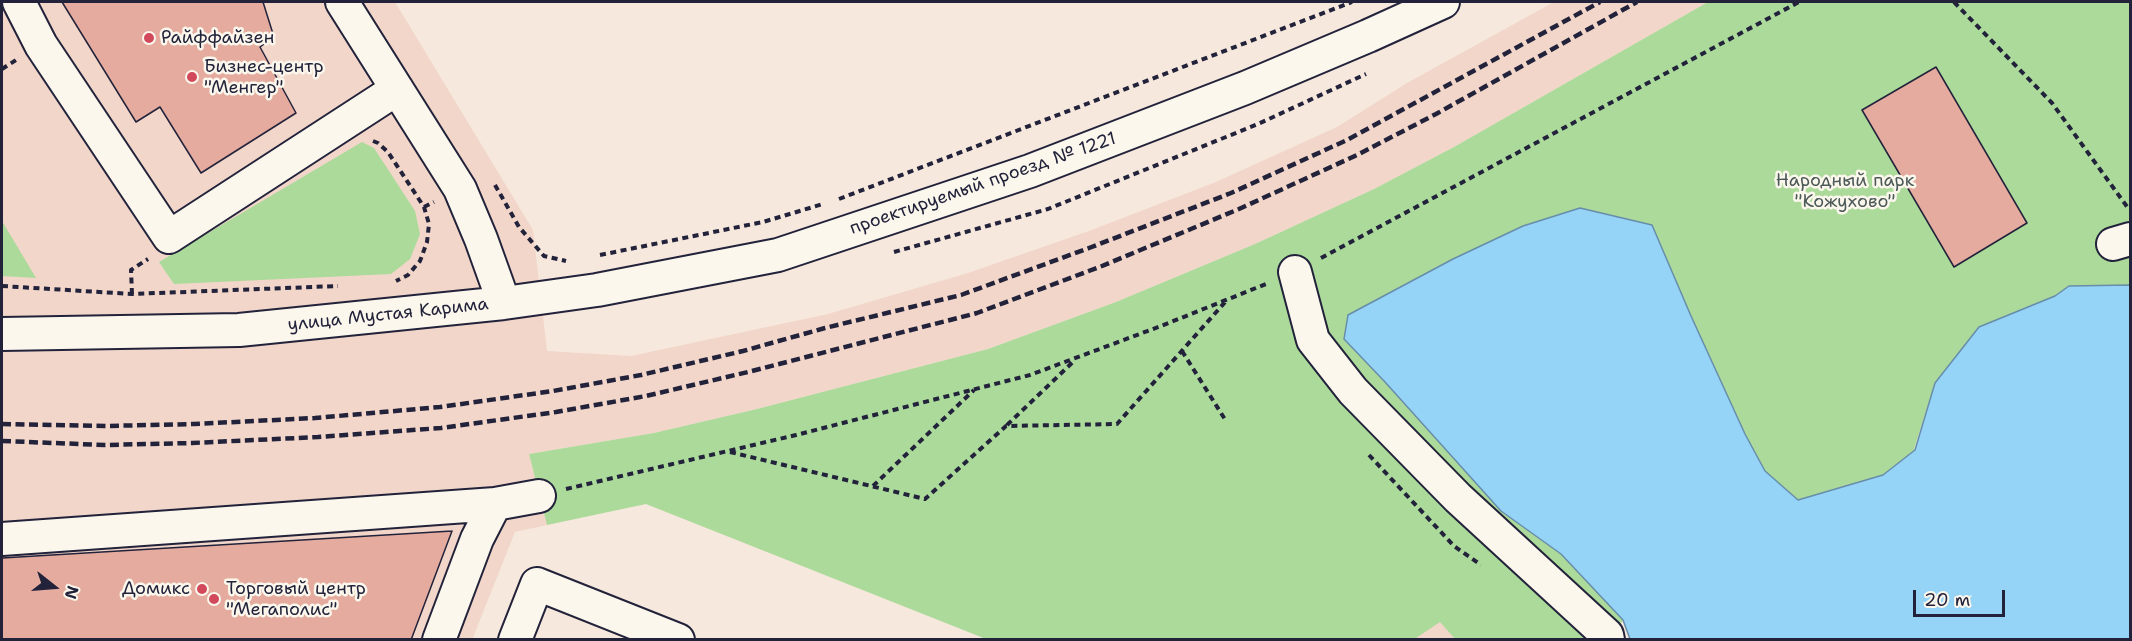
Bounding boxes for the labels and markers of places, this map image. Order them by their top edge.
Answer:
place label: Райффайзен [161,27,274,49]
marker: Райффайзен [142,31,156,45]
place label: Бизнес-центр "Менгер" [204,56,324,98]
marker: Бизнес-центр "Менгер" [185,70,199,84]
place label: Домикс [122,578,190,600]
place label: Торговый центр "Мегаполис" [226,578,366,620]
marker: Домикс [195,582,209,596]
marker: Торговый центр "Мегаполис" [207,592,221,606]

